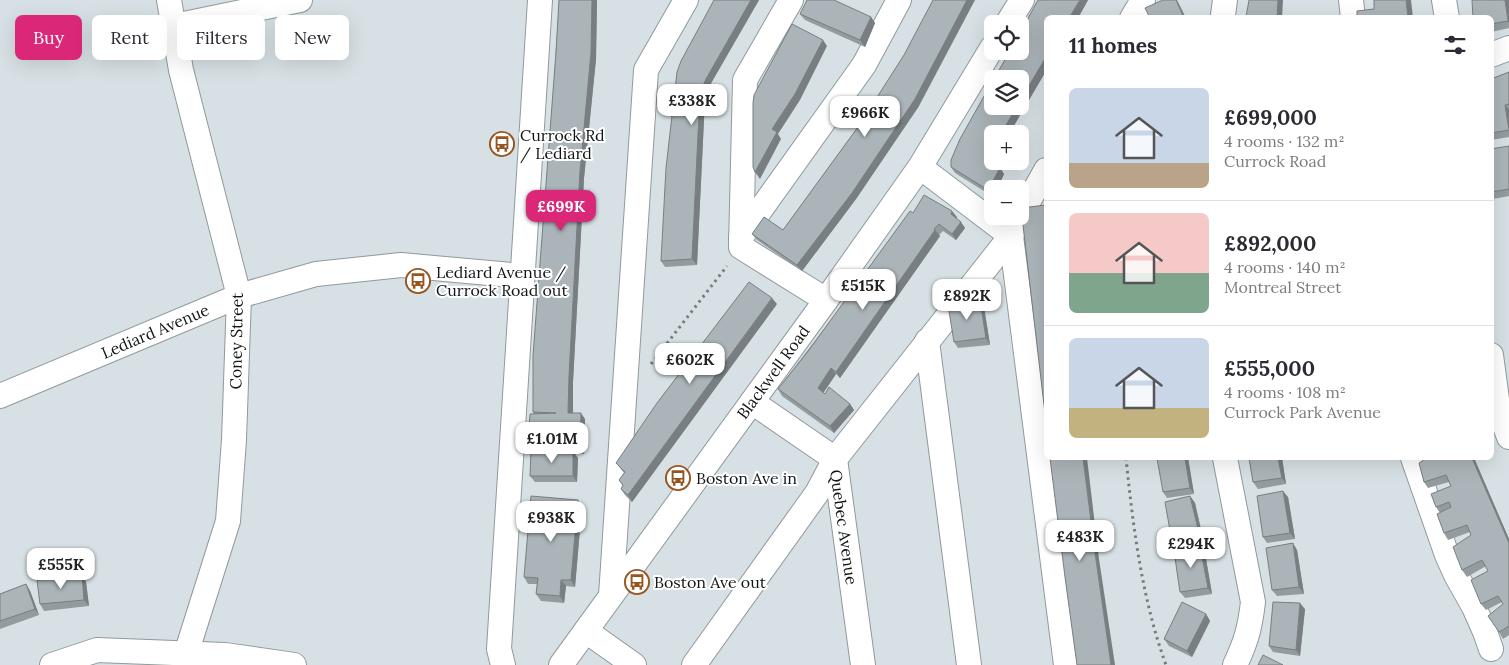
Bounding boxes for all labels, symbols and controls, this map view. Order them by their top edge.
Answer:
chip: Buy [15,15,82,60]
chip: Rent [92,15,167,60]
chip: Filters [177,15,265,60]
chip: New [275,15,349,60]
map controls [984,15,1029,225]
button: locate [984,15,1029,60]
icon: filters [1441,31,1469,59]
text: 11 homes [1069,32,1157,59]
button: layers [984,70,1029,115]
pin: £338K [657,84,727,126]
text: £338K [668,90,716,110]
pin: £966K [830,96,900,138]
text: £966K [841,102,889,122]
text: £699,000 [1224,104,1317,131]
icon: home [1109,108,1169,168]
place label: Currock Rd / Lediard [520,125,605,164]
button: + [984,125,1029,170]
bus stop icon: Currock Rd / Lediard [489,131,515,157]
text: 4 rooms · 132 m² [1224,131,1345,151]
text: Currock Road [1224,151,1326,171]
button: − [984,180,1029,225]
pin: £699K [526,190,596,232]
text: £699K [537,196,585,216]
text: £892,000 [1224,230,1316,257]
icon: home [1109,233,1169,293]
text: 4 rooms · 140 m² [1224,257,1346,277]
place label: Lediard Avenue / Currock Road out [436,262,568,300]
bus stop icon: Lediard Avenue / Currock Road out [405,268,431,294]
pin: £515K [828,268,898,311]
text: £515K [841,275,885,295]
text: Montreal Street [1224,277,1341,297]
pin: £892K [932,278,1002,321]
text: £892K [943,285,991,305]
street label: Coney Street [225,292,247,390]
street label: Lediard Avenue [98,299,212,363]
street label: Blackwell Road [732,321,814,423]
pin: £602K [655,342,725,385]
text: £602K [666,349,714,369]
text: £555,000 [1224,355,1315,382]
icon: home [1109,358,1169,418]
text: 4 rooms · 108 m² [1224,382,1346,402]
text: Currock Park Avenue [1224,402,1381,422]
pin: £1.01M [511,422,593,464]
text: £1.01M [526,428,578,448]
bus stop icon: Boston Ave in [665,465,691,491]
place label: Boston Ave in [696,468,797,488]
street label: Quebec Avenue [826,468,862,586]
pin: £938K [516,500,586,543]
text: £938K [527,507,575,527]
pin: £483K [1045,520,1115,562]
text: £483K [1056,526,1104,546]
pin: £294K [1156,526,1226,569]
text: £294K [1167,533,1215,553]
pin: £555K [26,548,96,590]
text: £555K [38,554,84,574]
bus stop icon: Boston Ave out [624,569,650,595]
place label: Boston Ave out [654,572,767,592]

